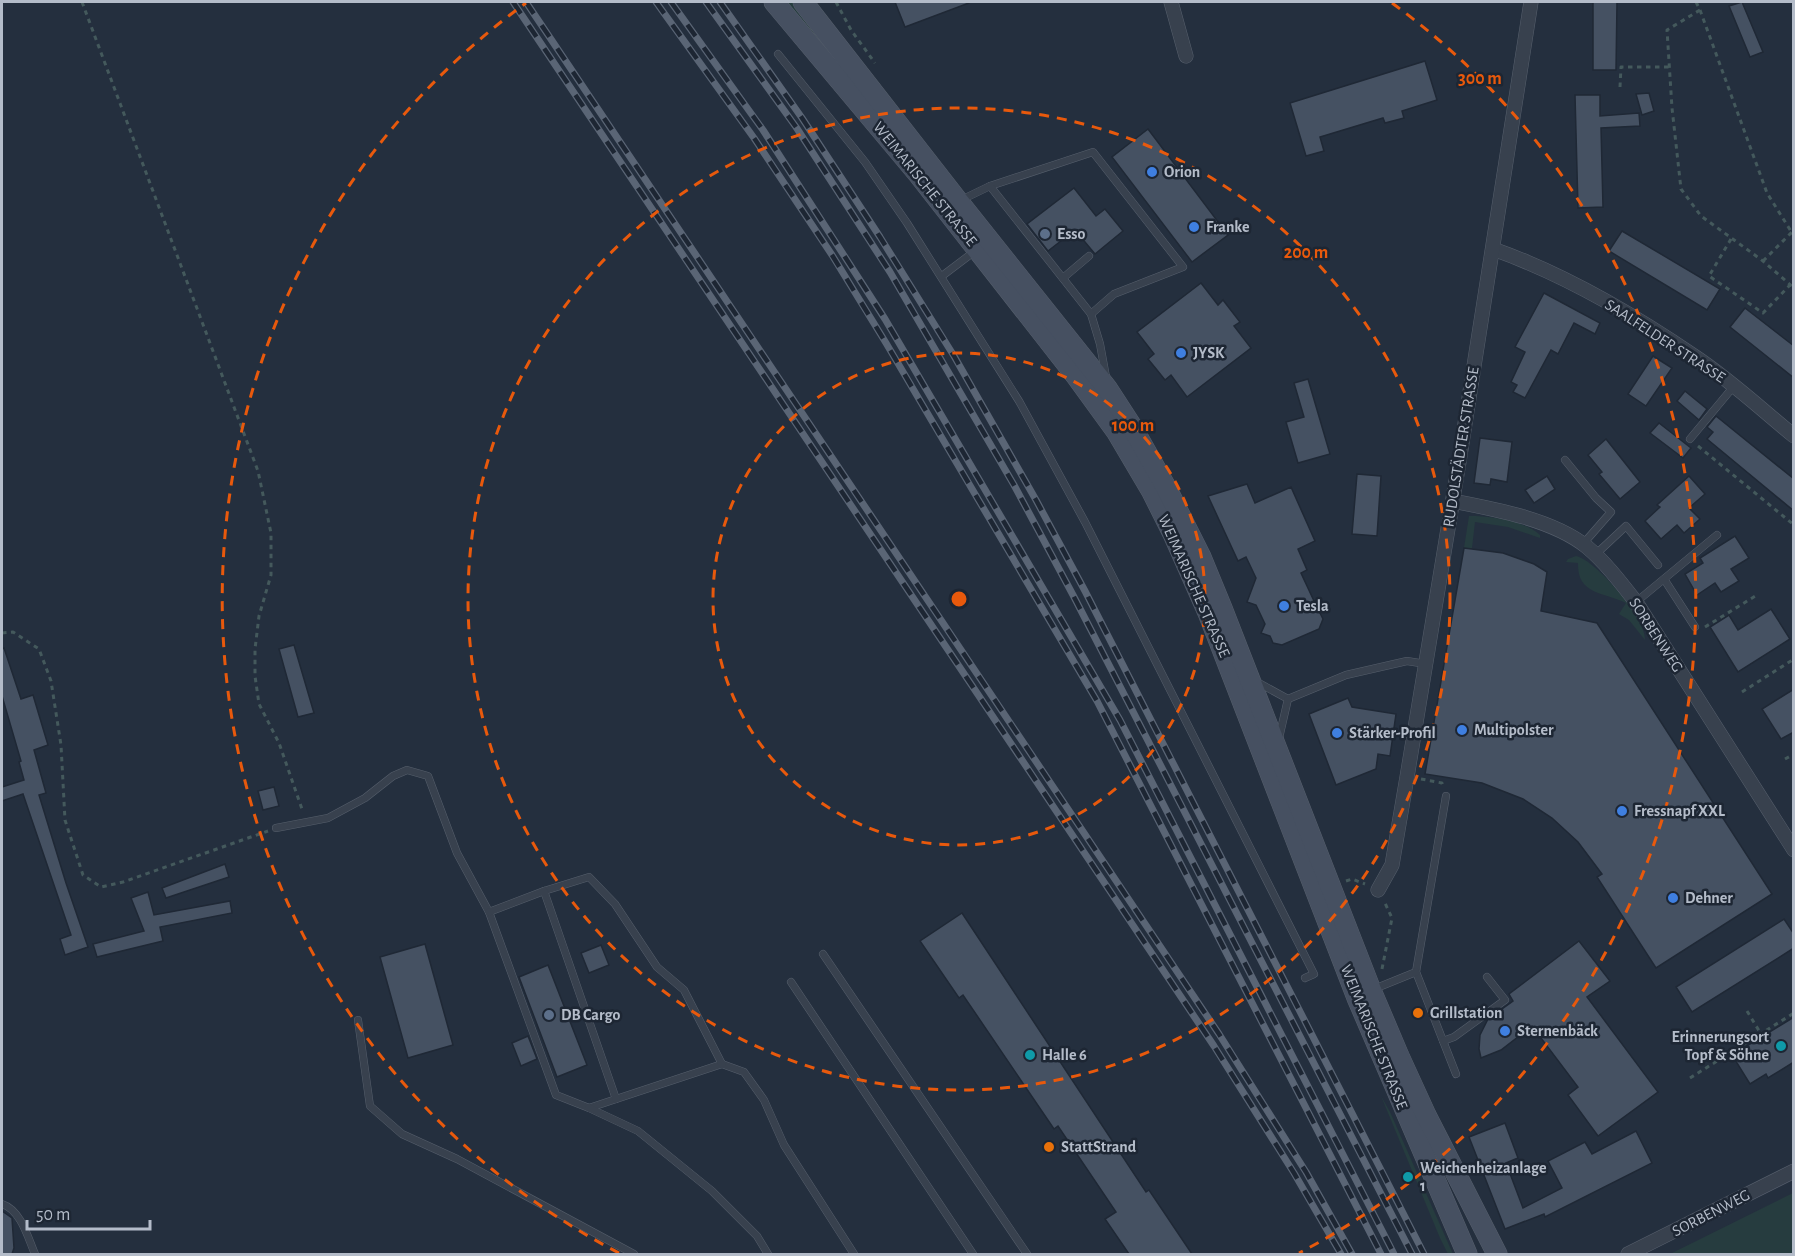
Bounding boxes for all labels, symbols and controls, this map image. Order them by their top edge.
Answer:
text: 300 m [1458,70,1502,88]
street label: WEIMARISCHE STRASSE [870,119,980,249]
place label: Orion [1164,164,1200,180]
marker: Orion [1145,165,1159,179]
place label: Franke [1206,219,1250,235]
marker: Franke [1187,220,1201,234]
place label: Esso [1057,226,1085,242]
marker: Esso [1038,227,1052,241]
text: 200 m [1284,244,1328,262]
street label: SAALFELDER STRASSE [1602,296,1728,386]
place label: JYSK [1193,345,1225,361]
marker: JYSK [1174,346,1188,360]
street label: RUDOLSTÄDTER STRASSE [1438,365,1482,528]
text: 100 m [1112,417,1154,435]
street label: WEIMARISCHE STRASSE [1155,512,1233,660]
centre of rings [949,589,969,609]
street label: SORBENWEG [1626,595,1686,675]
place label: Tesla [1296,598,1329,614]
marker: Tesla [1277,599,1291,613]
place label: Multipolster [1474,722,1554,738]
marker: Multipolster [1455,723,1469,737]
place label: Stärker-Profil [1349,725,1436,741]
marker: Stärker-Profil [1330,726,1344,740]
place label: Fressnapf XXL [1634,803,1725,819]
marker: Fressnapf XXL [1615,804,1629,818]
place label: Dehner [1685,890,1733,906]
marker: Dehner [1666,891,1680,905]
street label: WEIMARISCHE STRASSE [1338,962,1410,1112]
place label: Grillstation [1430,1005,1503,1021]
marker: Grillstation [1411,1006,1425,1020]
place label: DB Cargo [561,1007,620,1023]
marker: DB Cargo [542,1008,556,1022]
place label: Sternenbäck [1517,1023,1598,1039]
marker: Sternenbäck [1498,1024,1512,1038]
place label: Erinnerungsort Topf & Söhne [1672,1029,1770,1063]
marker: Erinnerungsort Topf & Söhne [1774,1039,1788,1053]
place label: Halle 6 [1042,1047,1087,1063]
marker: Halle 6 [1023,1048,1037,1062]
place label: StattStrand [1061,1139,1137,1155]
marker: StattStrand [1042,1140,1056,1154]
place label: Weichenheizanlage 1 [1420,1160,1547,1194]
marker: Weichenheizanlage 1 [1401,1170,1415,1184]
street label: SORBENWEG [1670,1187,1752,1239]
scale bar [27,1193,150,1231]
text: 50 m [36,1206,70,1224]

